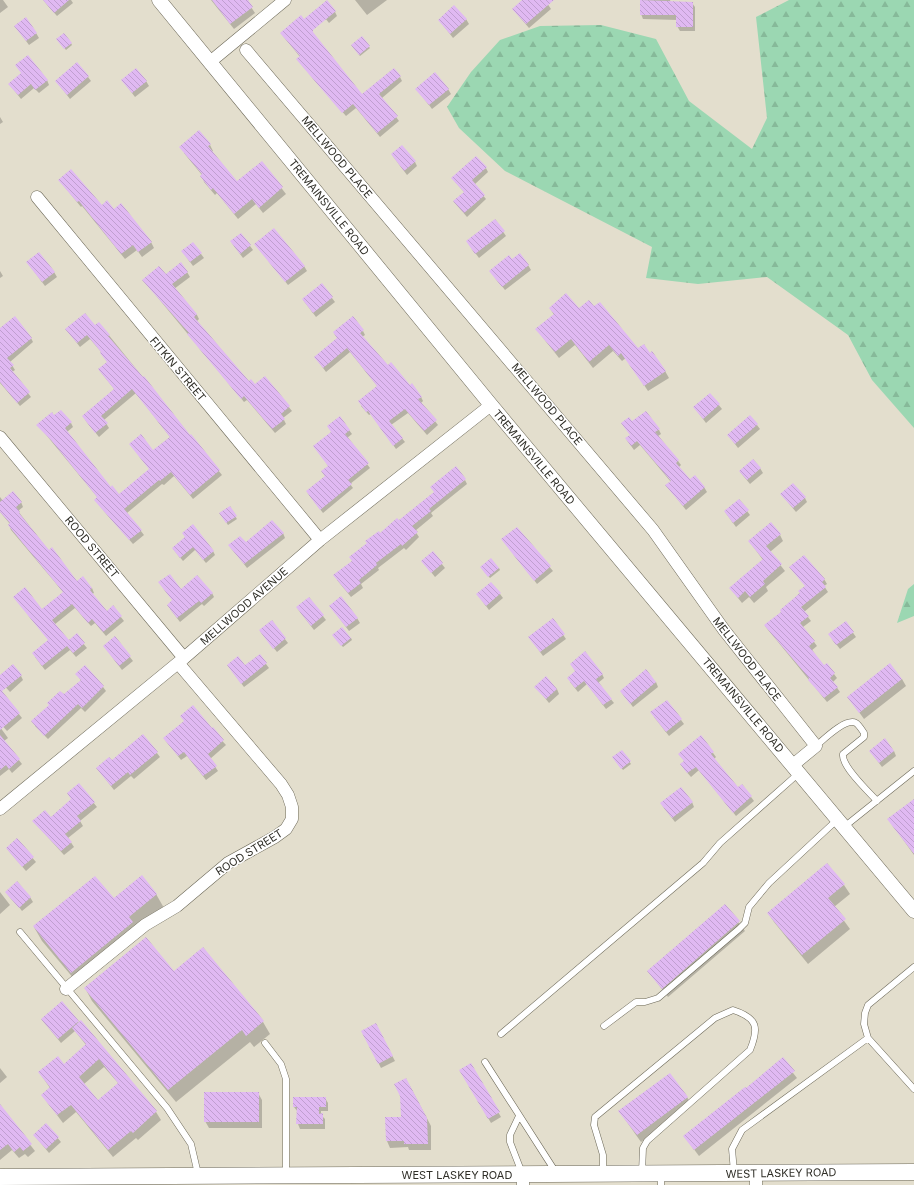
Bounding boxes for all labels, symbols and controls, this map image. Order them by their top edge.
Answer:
street label: MELLWOOD PLACE [299,113,375,201]
street label: TREMAINSVILLE ROAD [286,156,372,258]
street label: FITKIN STREET [147,334,209,404]
street label: MELLWOOD PLACE [509,360,585,448]
street label: TREMAINSVILLE ROAD [490,407,578,507]
street label: ROOD STREET [62,513,122,581]
street label: MELLWOOD AVENUE [197,564,291,648]
street label: MELLWOOD PLACE [710,614,784,704]
street label: TREMAINSVILLE ROAD [699,655,787,755]
street label: ROOD STREET [213,826,285,878]
street label: WEST LASKEY ROAD [725,1165,837,1181]
street label: WEST LASKEY ROAD [402,1168,512,1182]

